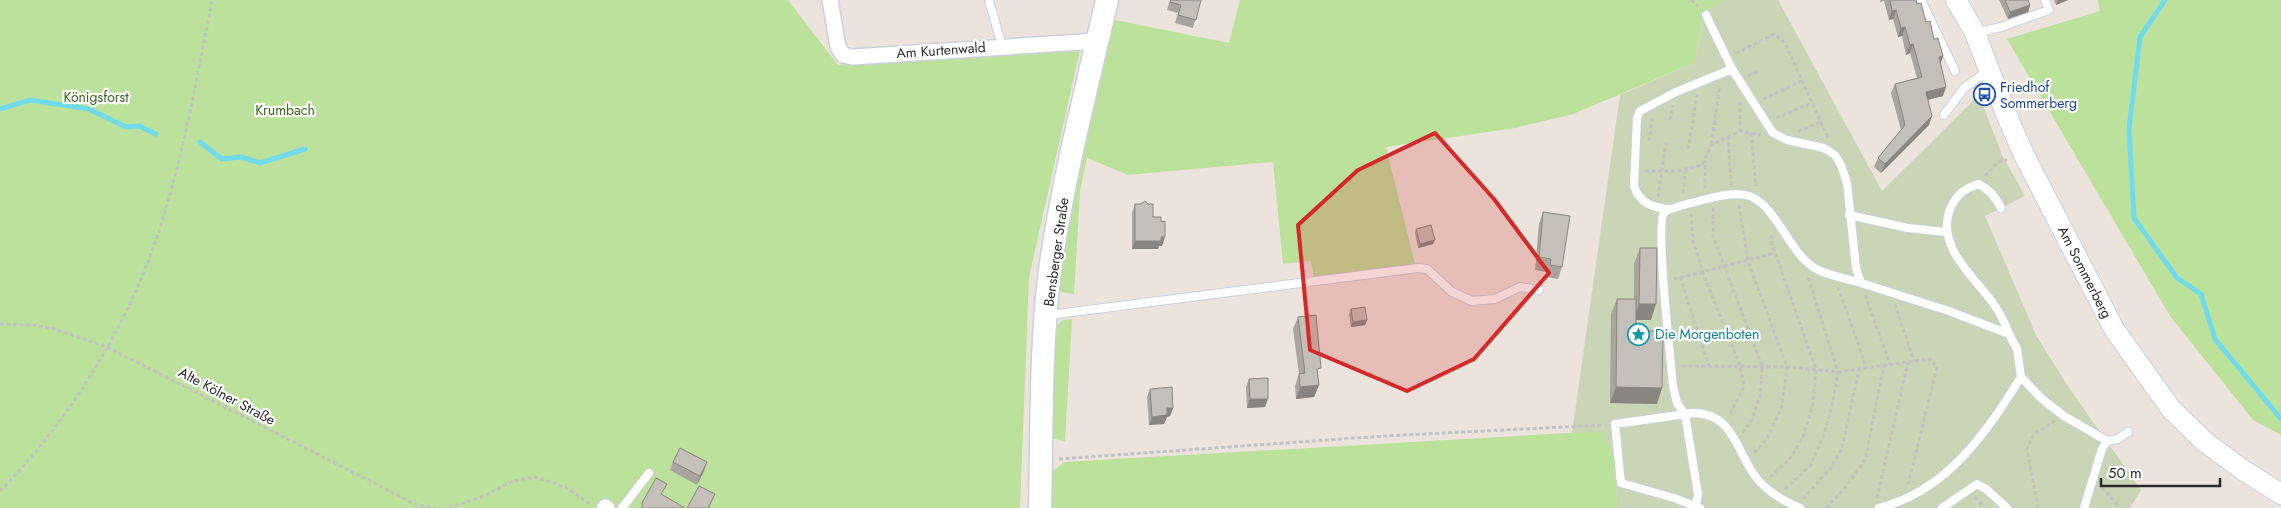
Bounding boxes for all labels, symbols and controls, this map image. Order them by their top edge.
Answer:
street label: Am Kurtenwald [896,37,986,63]
place label: Friedhof Sommerberg [2000,77,2077,113]
bus stop icon: Friedhof Sommerberg [1972,83,1996,107]
park label: Königsforst [63,87,129,107]
park label: Krumbach [255,100,315,120]
street label: Bensberger Straße [1038,196,1074,308]
street label: Am Sommerberg [2053,222,2117,322]
place icon: Die Morgenboten [1627,322,1651,346]
place label: Die Morgenboten [1655,324,1759,344]
street label: Alte Kölner Straße [175,362,279,430]
scale bar [2101,456,2220,488]
text: 50 m [2108,462,2142,484]

